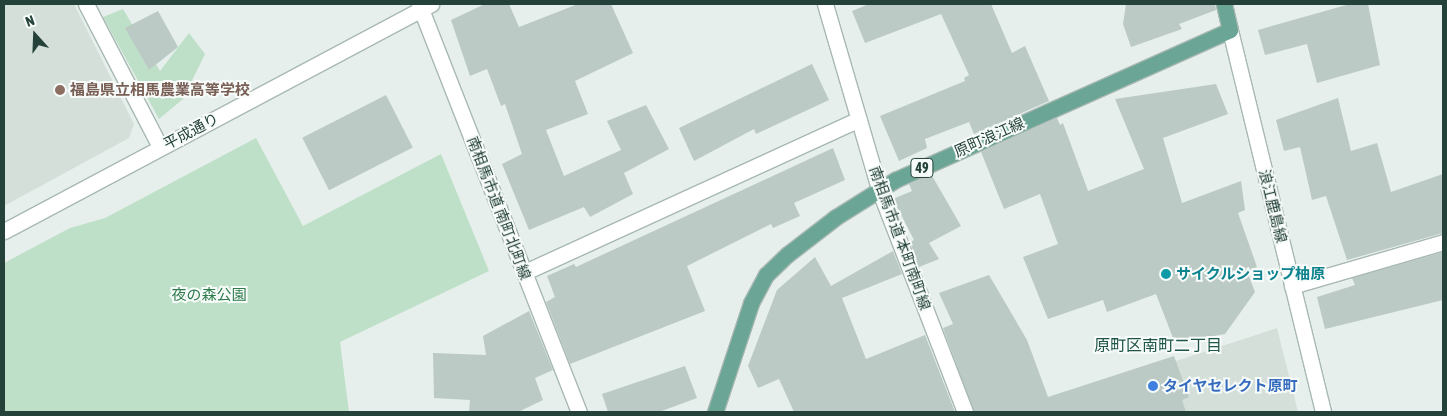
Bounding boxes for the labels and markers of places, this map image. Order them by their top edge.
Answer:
place label: 福島県立相馬農業高等学校 [70,81,250,99]
marker: 福島県立相馬農業高等学校 [54,84,66,96]
place label: サイクルショップ柚原 [1176,265,1326,283]
marker: サイクルショップ柚原 [1160,268,1172,280]
place label: タイヤセレクト原町 [1163,377,1298,395]
marker: タイヤセレクト原町 [1147,380,1159,392]

